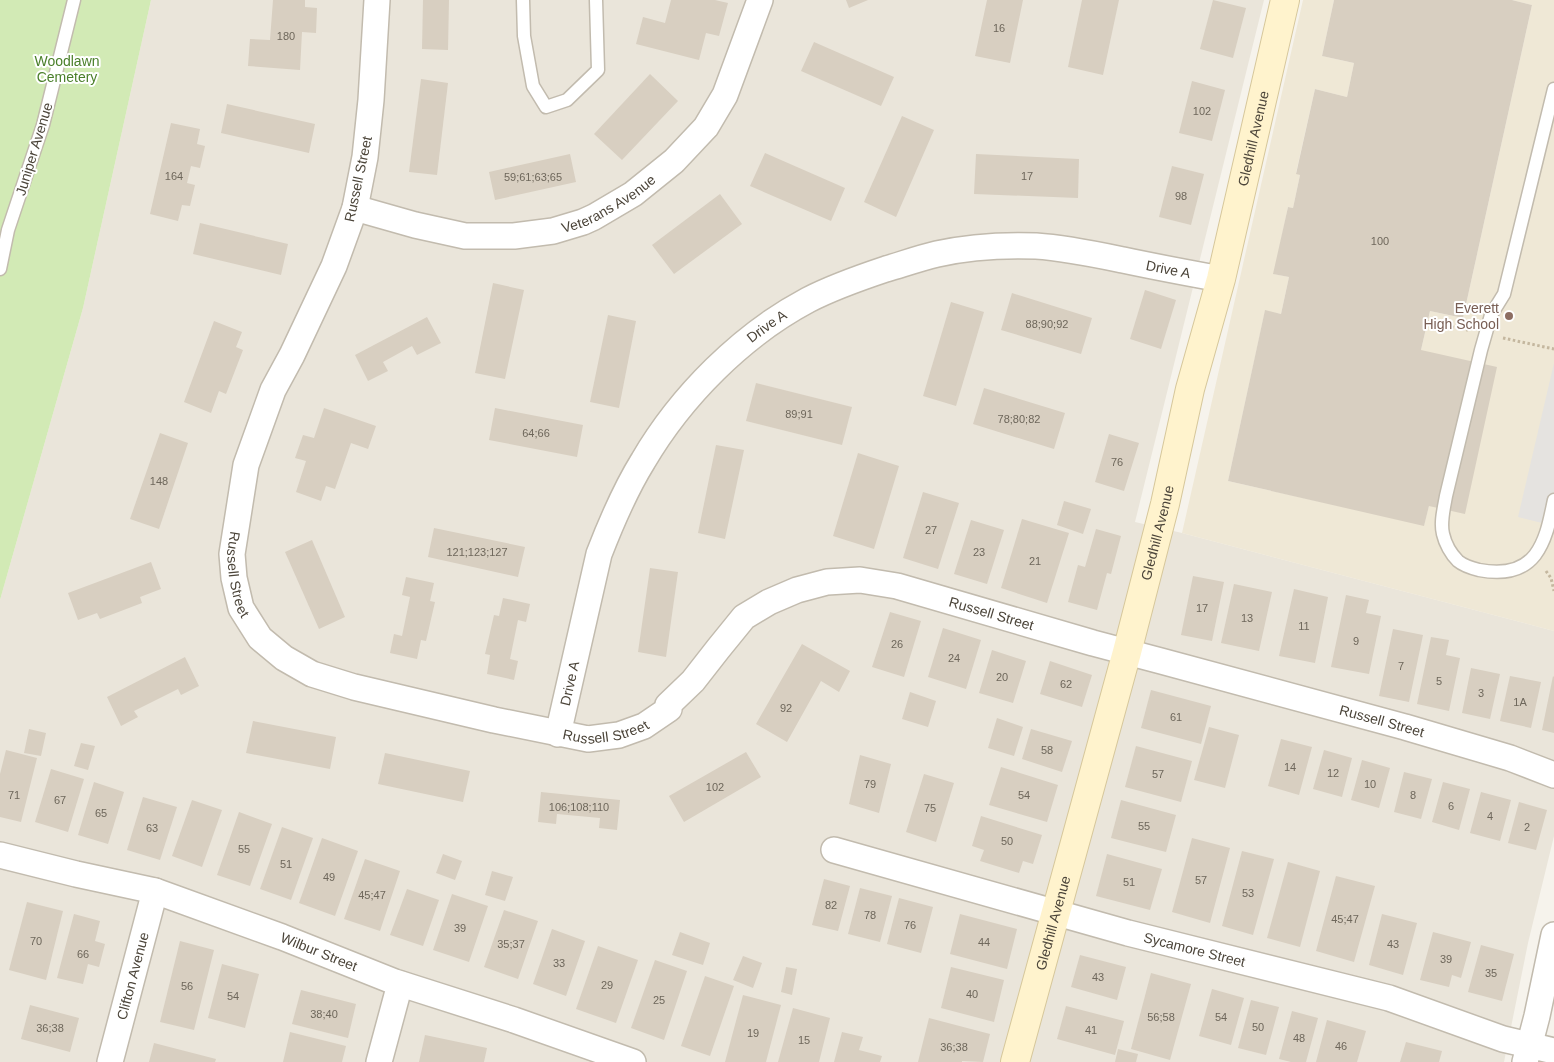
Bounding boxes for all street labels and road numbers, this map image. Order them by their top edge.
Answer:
street label: Gledhill Avenue [1235,89,1272,188]
street label: Juniper Avenue [12,100,56,197]
street label: Russell Street [341,135,375,223]
street label: Veterans Avenue [560,171,659,236]
street label: Drive A [1145,257,1193,281]
street label: Drive A [744,306,790,346]
street label: Gledhill Avenue [1138,484,1177,582]
street label: Russell Street [224,530,253,620]
street label: Russell Street [947,594,1036,633]
street label: Drive A [557,659,583,707]
street label: Russell Street [1338,702,1426,740]
street label: Russell Street [562,717,652,747]
street label: Gledhill Avenue [1032,874,1074,972]
street label: Wilbur Street [278,929,360,974]
street label: Sycamore Street [1142,929,1247,970]
street label: Clifton Avenue [113,930,152,1022]

